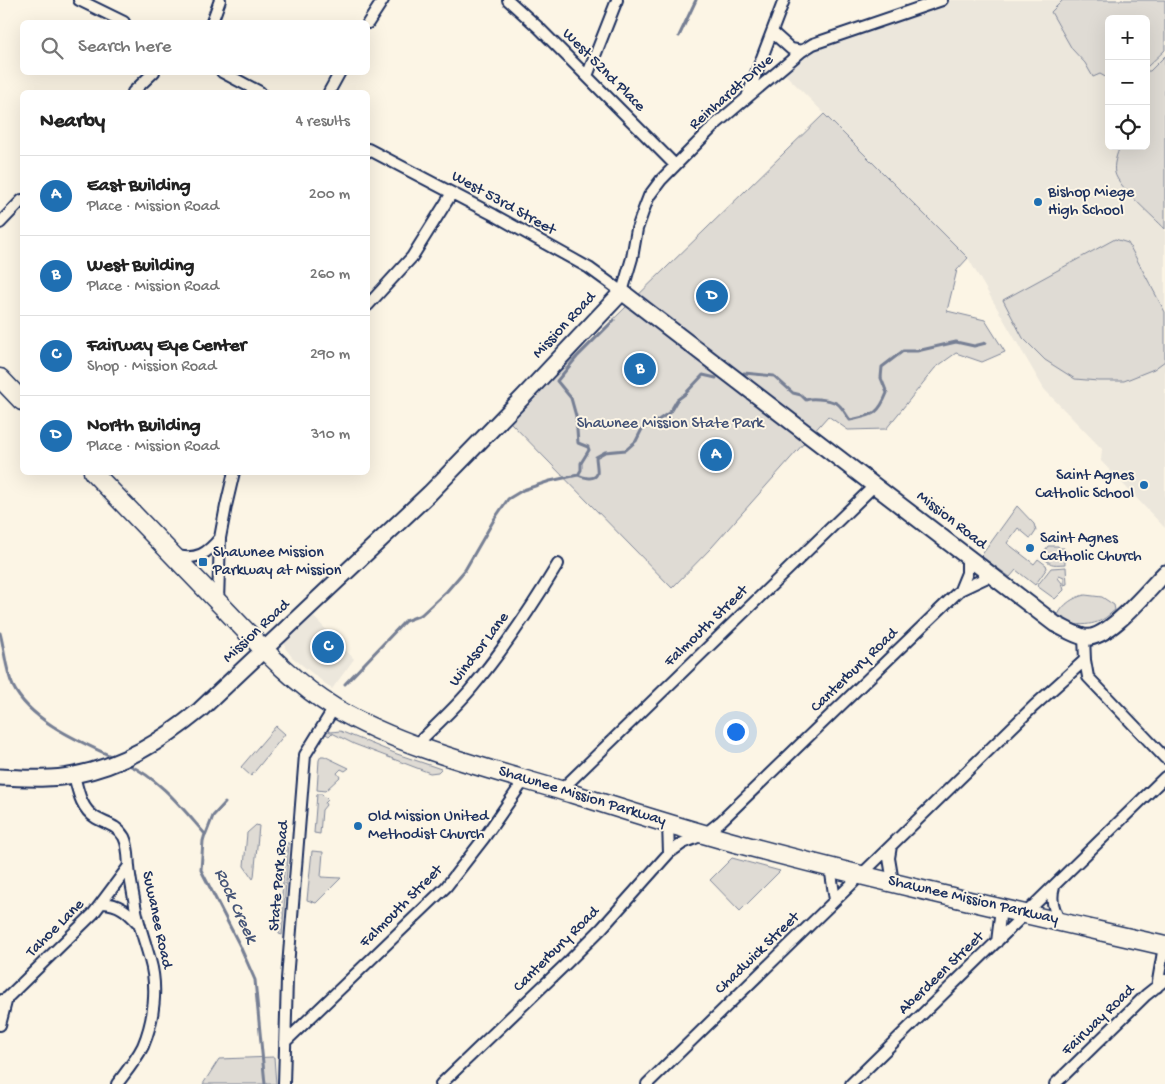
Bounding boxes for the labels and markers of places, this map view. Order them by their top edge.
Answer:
place label: Bishop Miege High School [1047,184,1135,221]
marker: Bishop Miege High School [1032,196,1044,208]
pin: D [696,277,728,315]
pin: B [624,350,656,388]
pin: A [700,436,732,474]
place label: Saint Agnes Catholic School [1035,467,1135,504]
marker: Saint Agnes Catholic School [1138,479,1150,491]
place label: Saint Agnes Catholic Church [1040,530,1142,567]
marker: Saint Agnes Catholic Church [1024,542,1036,554]
place label: Shawnee Mission Parkway at Mission [212,544,342,581]
marker: Shawnee Mission Parkway at Mission [197,556,209,568]
pin: C [312,628,344,666]
place label: Old Mission United Methodist Church [368,808,490,845]
marker: Old Mission United Methodist Church [352,820,364,832]

